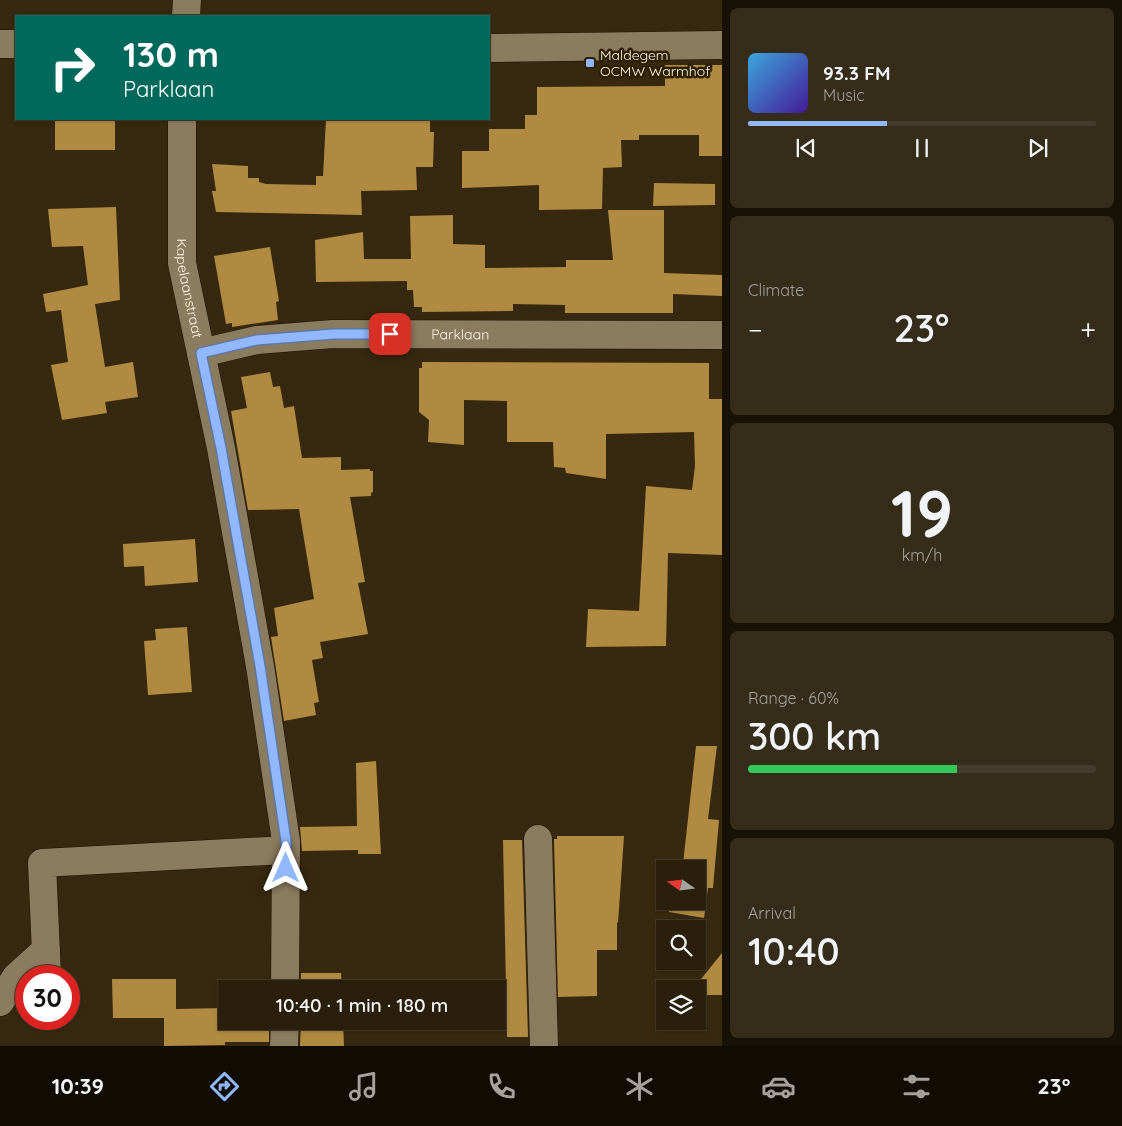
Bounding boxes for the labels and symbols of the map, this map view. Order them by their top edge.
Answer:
place label: Maldegem OCMW Warmhof [600,46,710,80]
marker: Maldegem OCMW Warmhof [584,57,596,69]
street label: Kapelaanstraat [173,238,207,340]
pin [369,313,411,355]
street label: Parklaan [431,325,489,343]
position arrow [259,841,311,893]
north arrow [656,860,706,910]
speed limit sign: 30 [15,965,80,1030]

